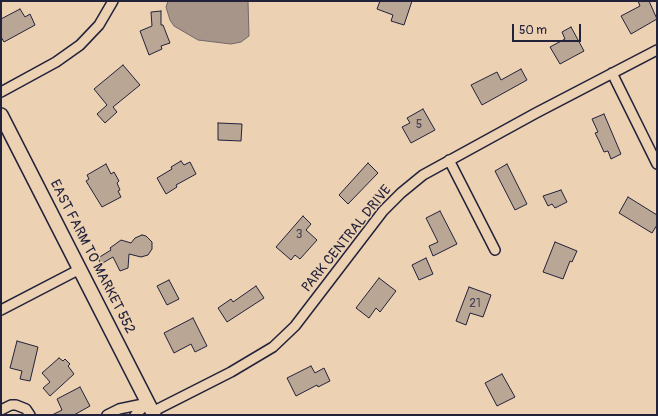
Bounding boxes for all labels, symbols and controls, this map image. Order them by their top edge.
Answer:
scale bar [514,16,583,42]
text: 50 m [519,23,547,38]
house number: 5 [416,118,422,132]
street label: EAST FARM TO MARKET 552 [46,177,138,337]
street label: PARK CENTRAL DRIVE [299,182,395,296]
house number: 3 [296,228,302,242]
house number: 21 [469,297,481,311]

